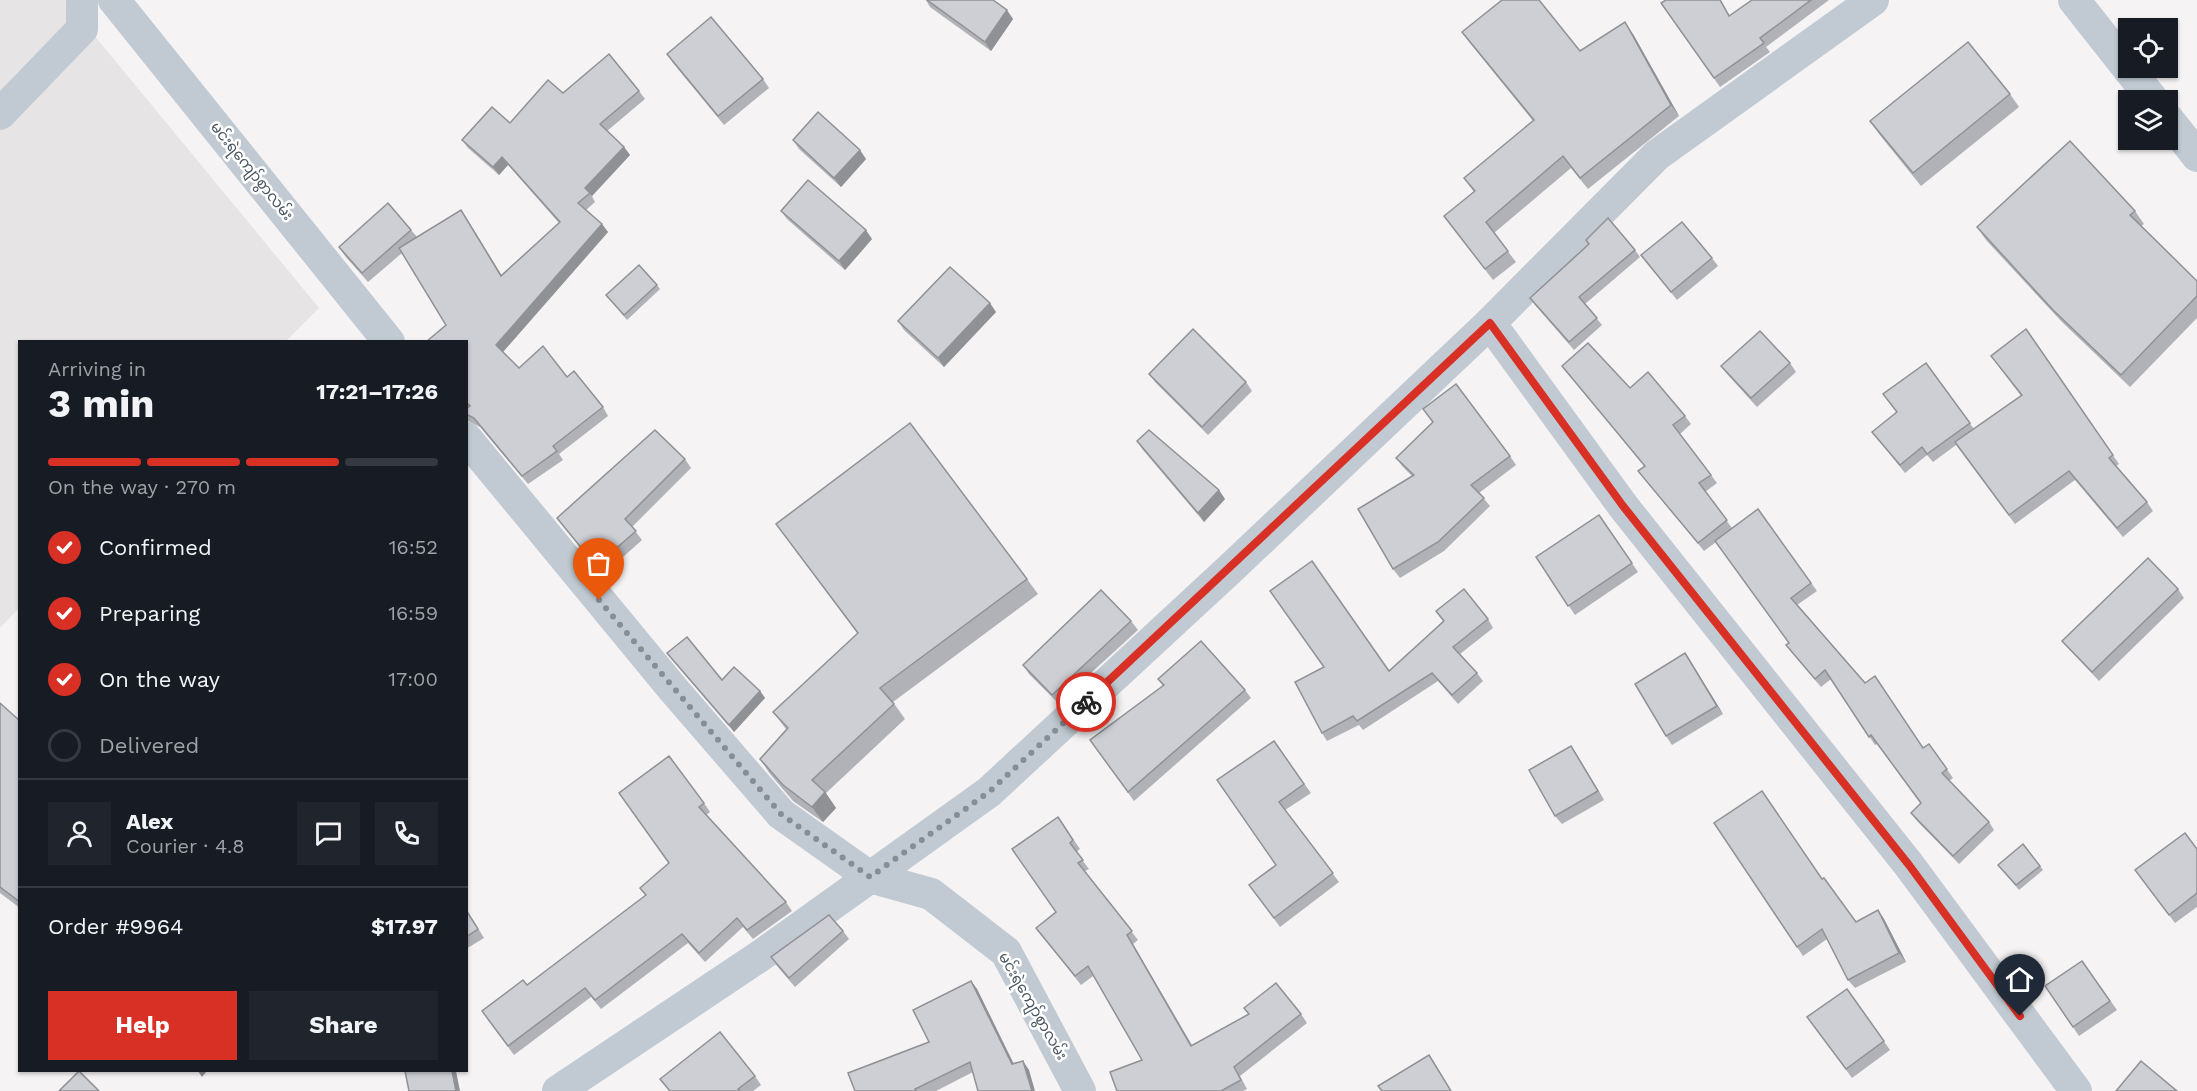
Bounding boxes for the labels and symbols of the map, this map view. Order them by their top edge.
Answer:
street label: မင်းရဲကျော်စွာလမ်း [204,118,298,226]
pin [573,538,624,600]
courier [1056,672,1116,732]
street label: မင်းရဲကျော်စွာလမ်း [992,948,1072,1065]
pin [1994,954,2045,1016]

